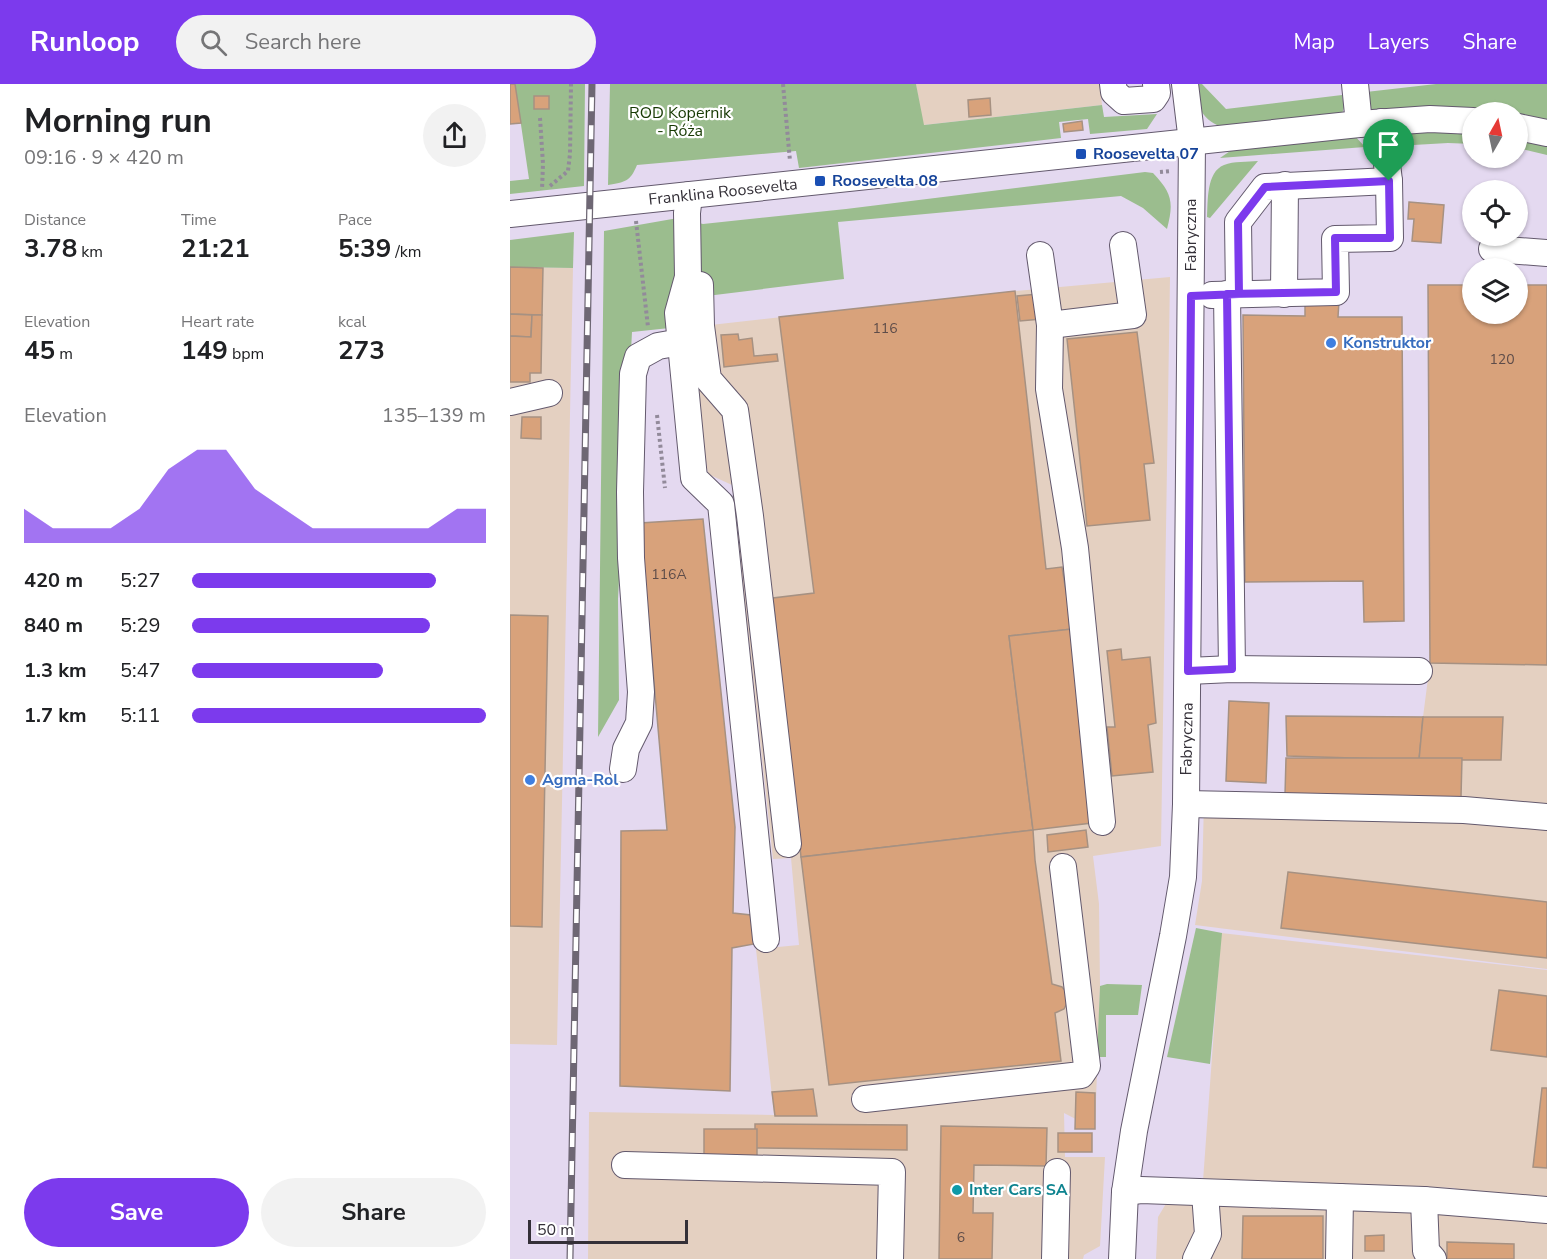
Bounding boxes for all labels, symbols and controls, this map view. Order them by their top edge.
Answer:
search box [176,15,596,69]
text: Runloop [30,23,140,61]
icon: search [197,26,230,59]
text: Search here [245,27,361,57]
text: Map [1293,28,1335,56]
text: Layers [1368,28,1429,56]
text: Share [1462,28,1517,56]
text: Morning run [24,99,212,144]
park label: ROD Kopernik - Róża [629,102,732,142]
north arrow [1462,102,1528,168]
map controls [1462,102,1528,324]
button: share [423,104,486,167]
pin [1363,119,1414,181]
icon: arrive [1372,128,1405,161]
place label: Roosevelta 07 [1093,143,1199,165]
text: 09:16 · 9 × 420 m [24,144,184,171]
marker: Roosevelta 07 [1074,147,1088,161]
place label: Roosevelta 08 [832,170,938,192]
street label: Franklina Roosevelta [647,173,799,211]
marker: Roosevelta 08 [813,174,827,188]
button: locate [1462,180,1528,246]
street label: Fabryczna [1180,199,1202,271]
text: Distance [24,209,86,231]
text: Time [181,209,217,231]
text: Pace [338,209,372,231]
text: 3.78 [24,231,77,266]
text: 21:21 [181,231,250,266]
text: 5:39 [338,231,391,266]
text: km [77,241,103,263]
text: /km [391,241,422,263]
button: layers [1462,258,1528,324]
text: Elevation [24,311,90,333]
text: Heart rate [181,311,254,333]
text: kcal [338,311,366,333]
house number: 116 [872,319,898,338]
place label: Konstruktor [1343,332,1432,354]
text: 45 [24,333,55,368]
text: 149 [181,333,228,368]
text: 273 [338,333,385,368]
marker: Konstruktor [1324,336,1338,350]
text: m [55,343,73,365]
text: bpm [228,343,264,365]
house number: 120 [1489,350,1515,369]
text: Elevation [24,402,107,429]
text: 135–139 m [382,402,486,429]
house number: 116A [651,565,687,584]
text: 420 m [24,567,83,594]
text: 5:27 [120,567,161,594]
text: 840 m [24,612,83,639]
text: 5:29 [120,612,161,639]
text: 1.3 km [24,657,87,684]
text: 5:47 [120,657,161,684]
text: 1.7 km [24,702,87,729]
text: 5:11 [120,702,161,729]
street label: Fabryczna [1175,702,1199,776]
place label: Agma-Rol [542,769,618,791]
marker: Agma-Rol [523,773,537,787]
button: Save [24,1178,249,1247]
button: Share [261,1178,486,1247]
place label: Inter Cars SA [969,1179,1068,1201]
marker: Inter Cars SA [950,1183,964,1197]
scale bar [528,1217,688,1244]
text: 50 m [537,1219,574,1241]
house number: 6 [957,1228,965,1247]

